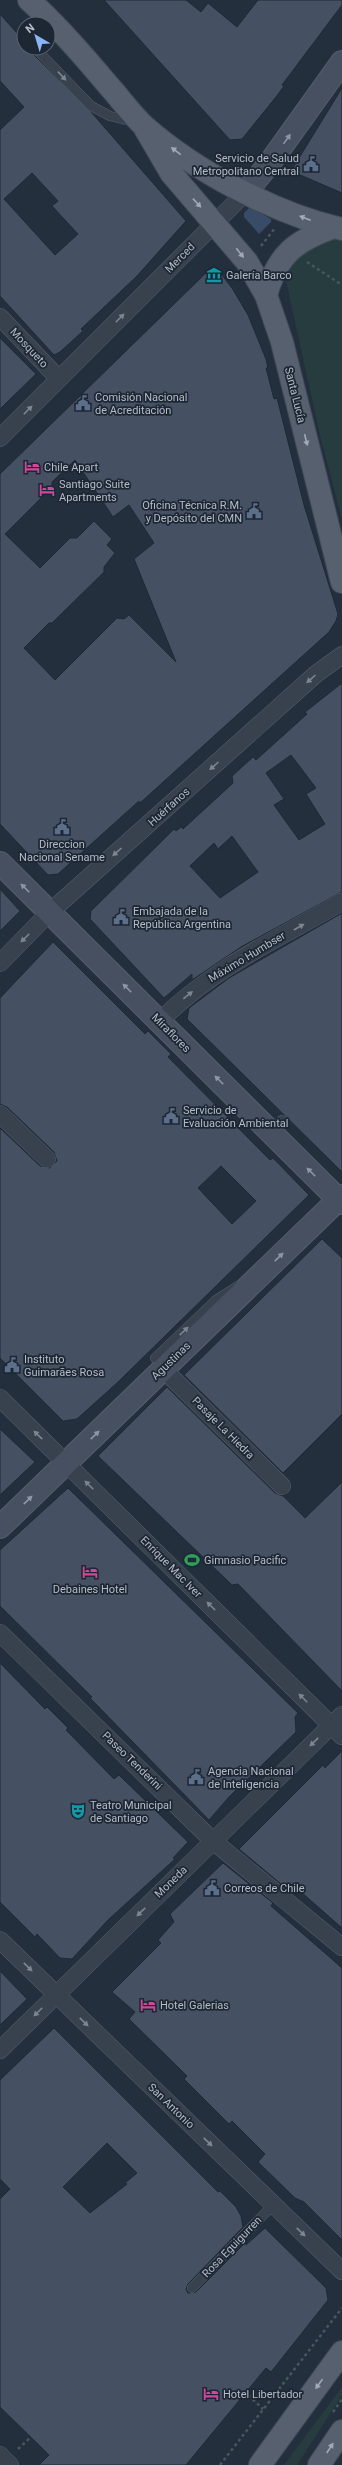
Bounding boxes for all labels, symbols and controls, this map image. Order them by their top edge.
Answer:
north arrow [16,16,56,56]
text: N [23,21,37,36]
one-way arrow [57,72,66,81]
one-way arrow [283,134,291,144]
one-way arrow [171,147,182,155]
place label: Servicio de Salud Metropolitano Central [193,152,299,178]
public building icon: Servicio de Salud Metropolitano Central [302,155,320,173]
one-way arrow [192,198,202,208]
one-way arrow [298,214,310,220]
street label: Merced [162,240,198,276]
one-way arrow [236,248,245,259]
museum icon: Galería Barco [205,266,223,284]
place label: Galería Barco [226,269,292,282]
one-way arrow [115,314,125,323]
street label: Mosqueto [7,325,51,371]
street label: Santa Lucía [282,366,308,424]
place label: Comisión Nacional de Acreditación [95,391,187,417]
public building icon: Comisión Nacional de Acreditación [74,394,92,412]
one-way arrow [23,405,33,415]
one-way arrow [304,434,310,446]
hotel icon: Chile Apart [23,458,41,476]
place label: Chile Apart [44,461,98,474]
place label: Santiago Suite Apartments [59,478,130,504]
hotel icon: Santiago Suite Apartments [38,481,56,499]
place label: Oficina Técnica R.M. y Depósito del CMN [142,499,242,525]
public building icon: Oficina Técnica R.M. y Depósito del CMN [245,502,263,520]
one-way arrow [306,674,316,684]
one-way arrow [209,761,219,770]
street label: Huérfanos [146,785,193,829]
public building icon: Direccion Nacional Sename [53,818,71,836]
place label: Direccion Nacional Sename [19,838,105,864]
one-way arrow [112,848,123,857]
one-way arrow [20,883,30,893]
place label: Embajada de la República Argentina [133,905,231,931]
public building icon: Embajada de la República Argentina [112,908,130,926]
one-way arrow [293,923,305,930]
street label: Máximo Humbser [206,929,288,985]
one-way arrow [20,933,30,943]
one-way arrow [122,984,132,993]
one-way arrow [183,990,194,999]
street label: Miraflores [149,1011,193,1055]
one-way arrow [214,1075,224,1085]
place label: Servicio de Evaluación Ambiental [183,1104,288,1130]
public building icon: Servicio de Evaluación Ambiental [162,1107,180,1125]
one-way arrow [306,1167,316,1177]
one-way arrow [274,1253,284,1262]
one-way arrow [179,1326,189,1336]
street label: Agustinas [149,1339,193,1383]
place label: Instituto Guimarães Rosa [24,1353,104,1379]
public building icon: Instituto Guimarães Rosa [3,1356,21,1374]
street label: Pasaje La Hiedra [189,1394,257,1462]
one-way arrow [33,1430,43,1440]
one-way arrow [90,1430,100,1440]
one-way arrow [84,1480,94,1490]
one-way arrow [23,1495,33,1504]
street label: Enrique Mac Iver [138,1534,205,1601]
sports icon: Gimnasio Pacific [183,1551,201,1569]
place label: Gimnasio Pacific [204,1554,287,1567]
hotel icon: Debaines Hotel [81,1563,99,1581]
place label: Debaines Hotel [53,1583,127,1596]
one-way arrow [206,1601,216,1611]
one-way arrow [298,1693,308,1703]
street label: Paseo Tenderini [99,1729,165,1793]
one-way arrow [309,1737,319,1747]
place label: Agencia Nacional de Inteligencia [208,1765,294,1791]
public building icon: Agencia Nacional de Inteligencia [187,1768,205,1786]
place label: Teatro Municipal de Santiago [90,1799,172,1825]
theatre icon: Teatro Municipal de Santiago [69,1802,87,1820]
street label: Moneda [152,1863,190,1901]
public building icon: Correos de Chile [203,1879,221,1897]
place label: Correos de Chile [224,1882,305,1895]
one-way arrow [136,1907,146,1916]
one-way arrow [23,1962,33,1972]
hotel icon: Hotel Galerias [139,1996,157,2014]
place label: Hotel Galerias [160,1999,229,2012]
one-way arrow [33,2007,43,2017]
one-way arrow [79,2017,89,2027]
street label: San Antonio [145,2081,197,2131]
one-way arrow [203,2137,213,2146]
street label: Rosa Eguigurren [200,2214,264,2280]
one-way arrow [296,2227,306,2237]
one-way arrow [315,2378,323,2389]
hotel icon: Hotel Libertador [202,2385,220,2403]
place label: Hotel Libertador [223,2388,303,2401]
one-way arrow [327,2442,334,2454]

